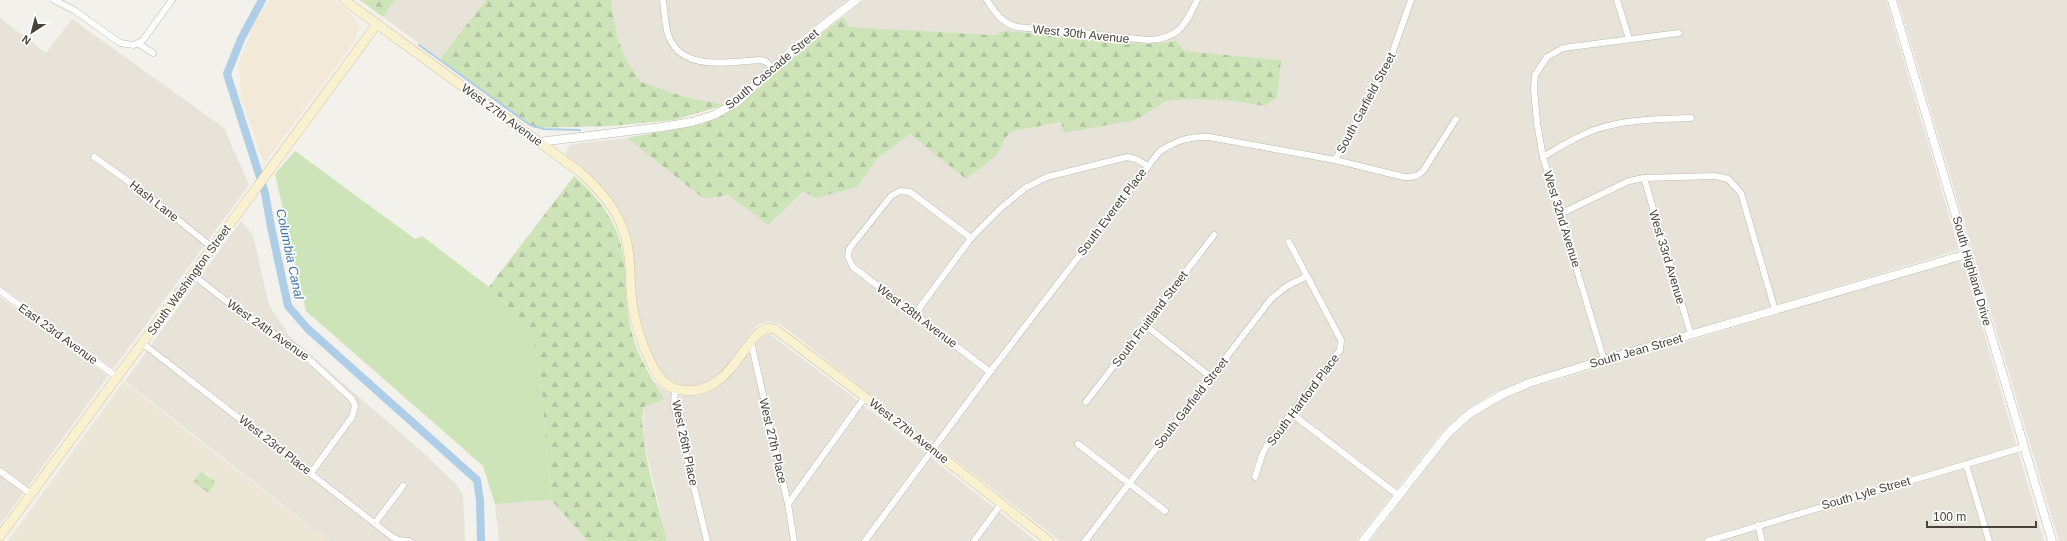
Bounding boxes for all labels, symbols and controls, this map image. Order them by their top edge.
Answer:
north arrow [12,12,52,52]
street label: West 30th Avenue [1032,22,1130,46]
street label: South Cascade Street [723,25,822,112]
text: N [19,33,33,47]
street label: South Garfield Street [1334,50,1399,156]
street label: West 27th Avenue [459,81,546,149]
street label: South Everett Place [1074,165,1150,259]
street label: West 32nd Avenue [1541,169,1583,269]
street label: Hash Lane [127,178,181,225]
water label: Columbia Canal [273,207,307,302]
street label: West 33rd Avenue [1646,208,1688,306]
street label: South Highland Drive [1950,215,1994,328]
street label: South Washington Street [144,222,234,338]
street label: South Fruitland Street [1109,268,1191,370]
street label: West 28th Avenue [874,281,960,351]
street label: West 24th Avenue [224,296,312,364]
street label: East 23rd Avenue [16,301,101,368]
street label: South Jean Street [1588,331,1685,371]
street label: South Hartford Place [1264,351,1342,449]
street label: South Garfield Street [1151,354,1231,451]
street label: West 27th Avenue [866,396,952,467]
street label: West 27th Place [756,397,790,485]
street label: West 26th Place [669,399,701,487]
street label: West 23rd Place [236,412,314,478]
street label: South Lyle Street [1820,473,1913,512]
scale bar [1927,503,2036,529]
text: 100 m [1933,510,1966,524]

